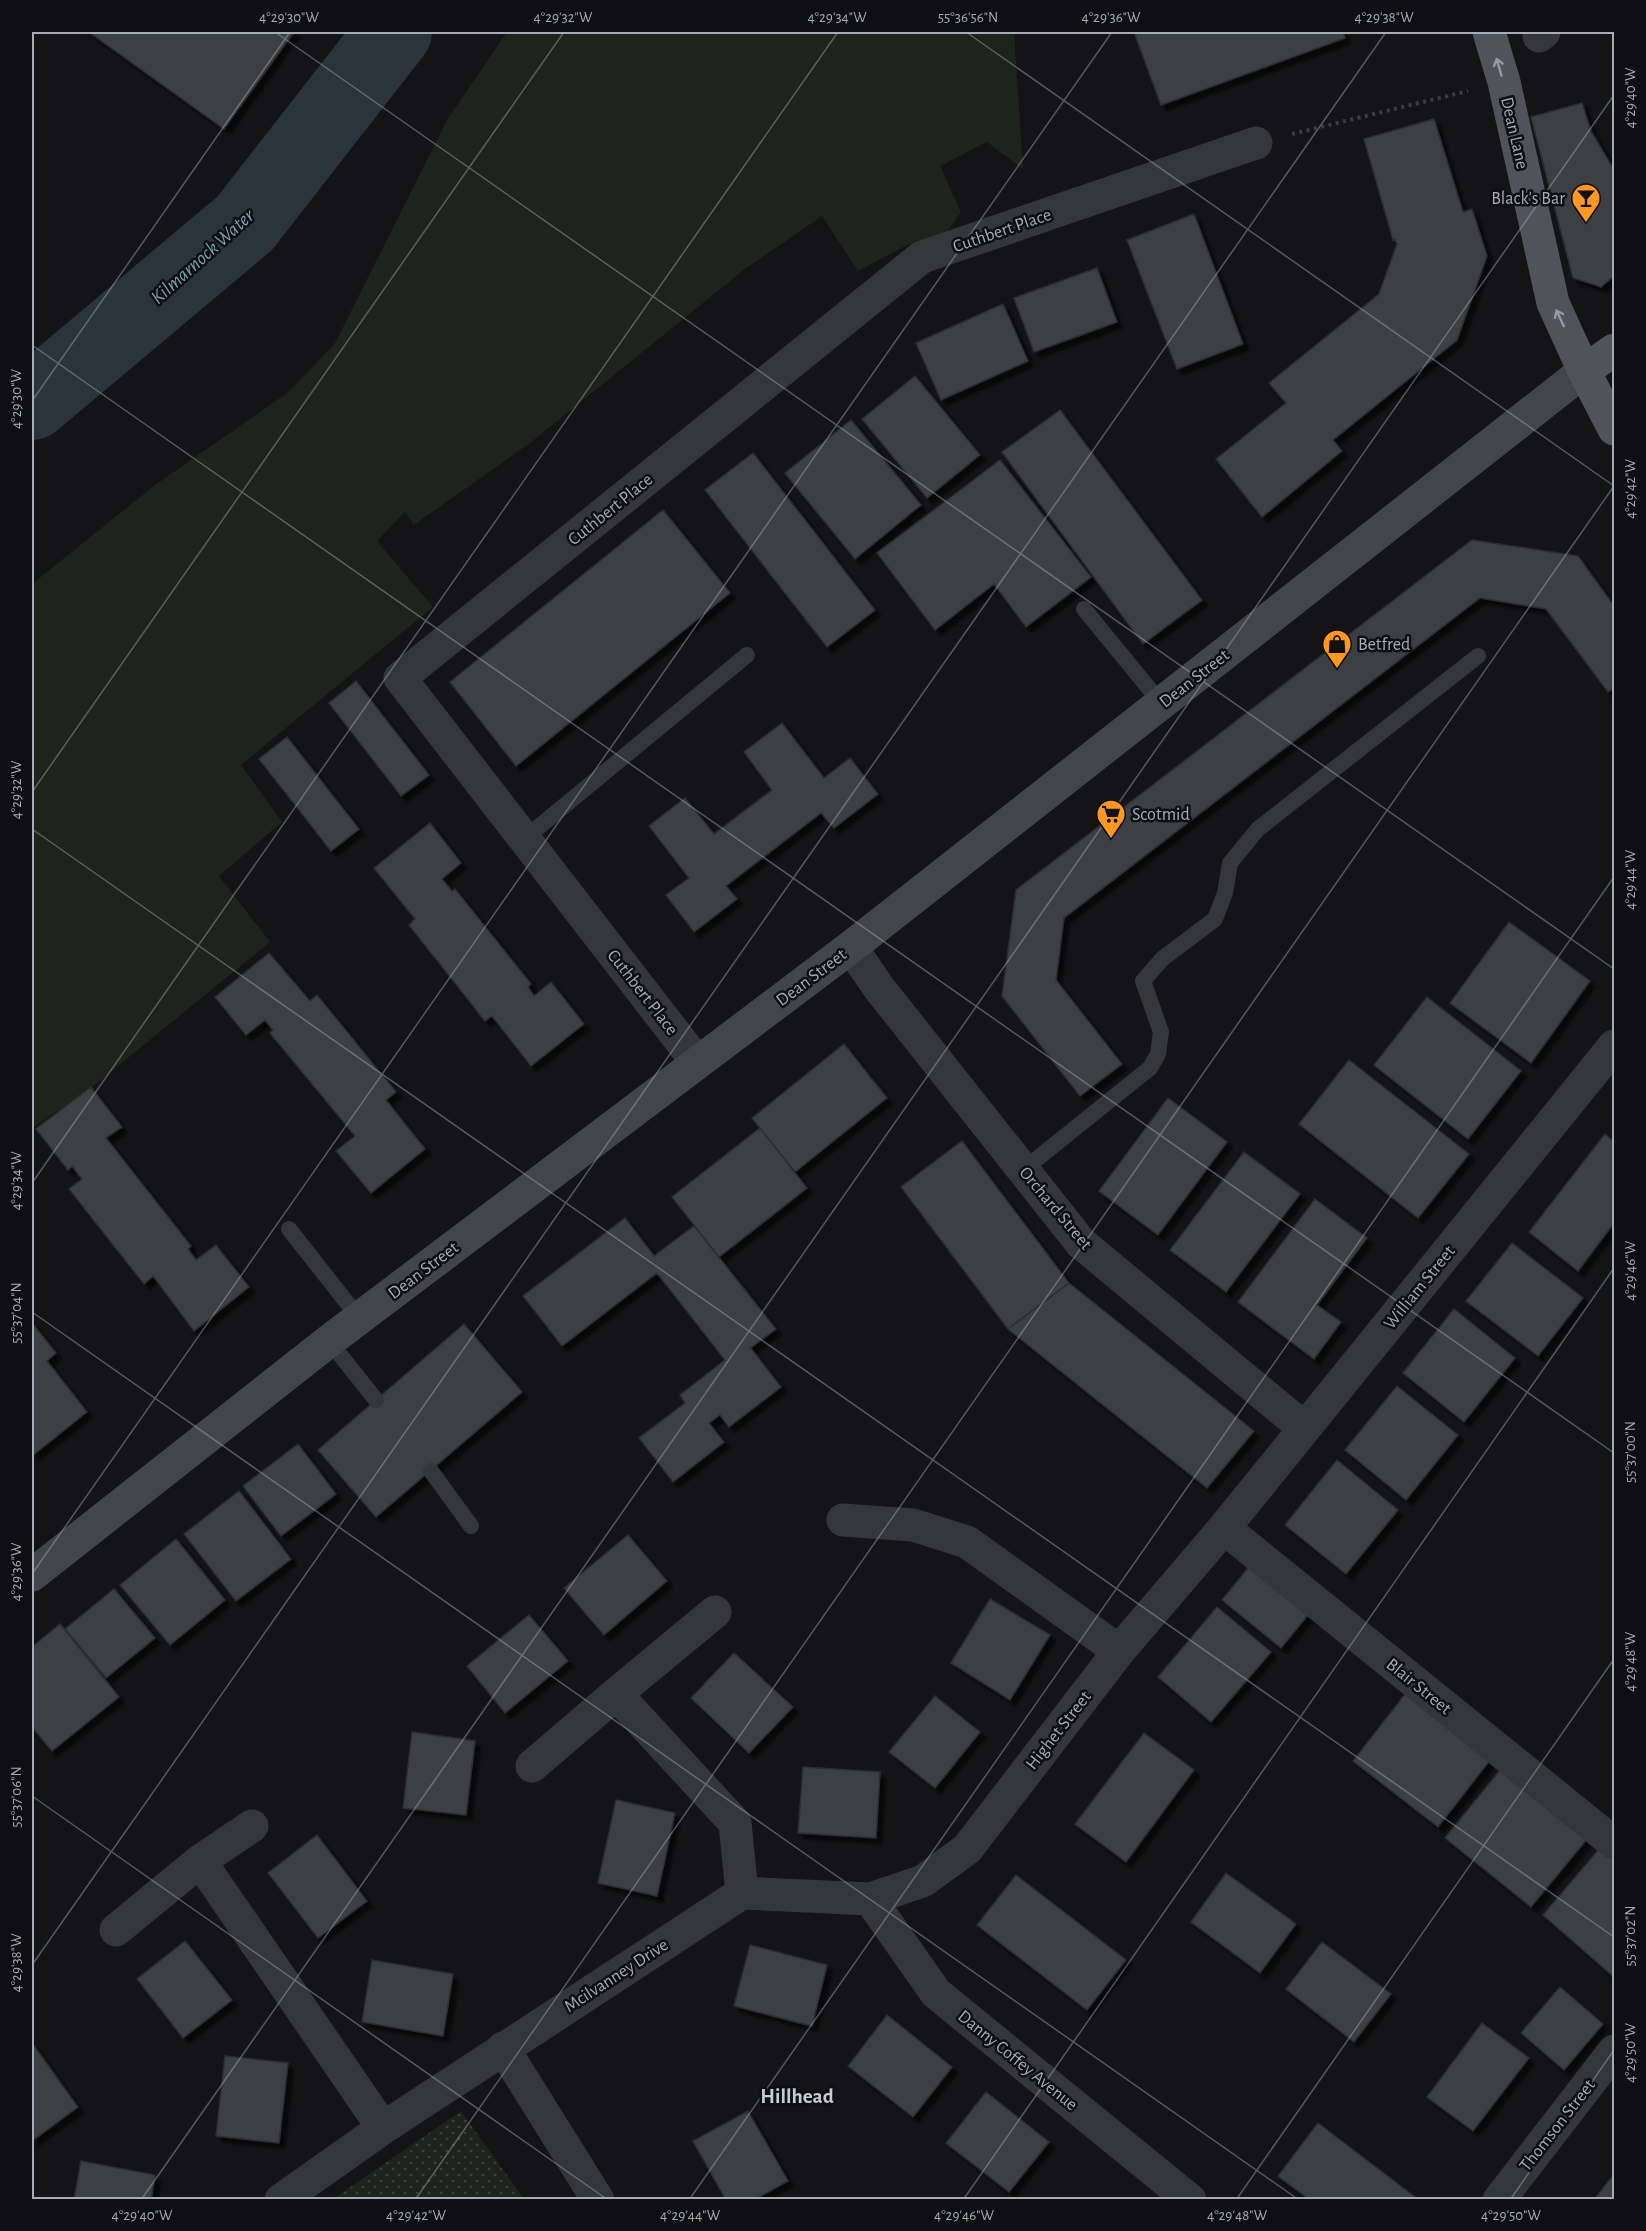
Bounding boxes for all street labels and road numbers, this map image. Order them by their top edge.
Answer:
street label: Dean Lane [1497,95,1531,171]
street label: Cuthbert Place [951,206,1054,256]
street label: Cuthbert Place [565,470,656,549]
street label: Dean Street [1156,646,1233,711]
street label: Dean Street [773,946,850,1010]
street label: Cuthbert Place [603,947,681,1039]
street label: Orchard Street [1016,1164,1095,1254]
street label: Dean Street [385,1239,462,1303]
street label: William Street [1381,1242,1459,1333]
street label: Blair Street [1382,1655,1455,1718]
street label: Highet Street [1023,1688,1095,1773]
street label: Mcilvanney Drive [561,1936,672,2016]
street label: Danny Coffey Avenue [954,2007,1081,2114]
street label: Thomson Street [1517,2076,1599,2175]

